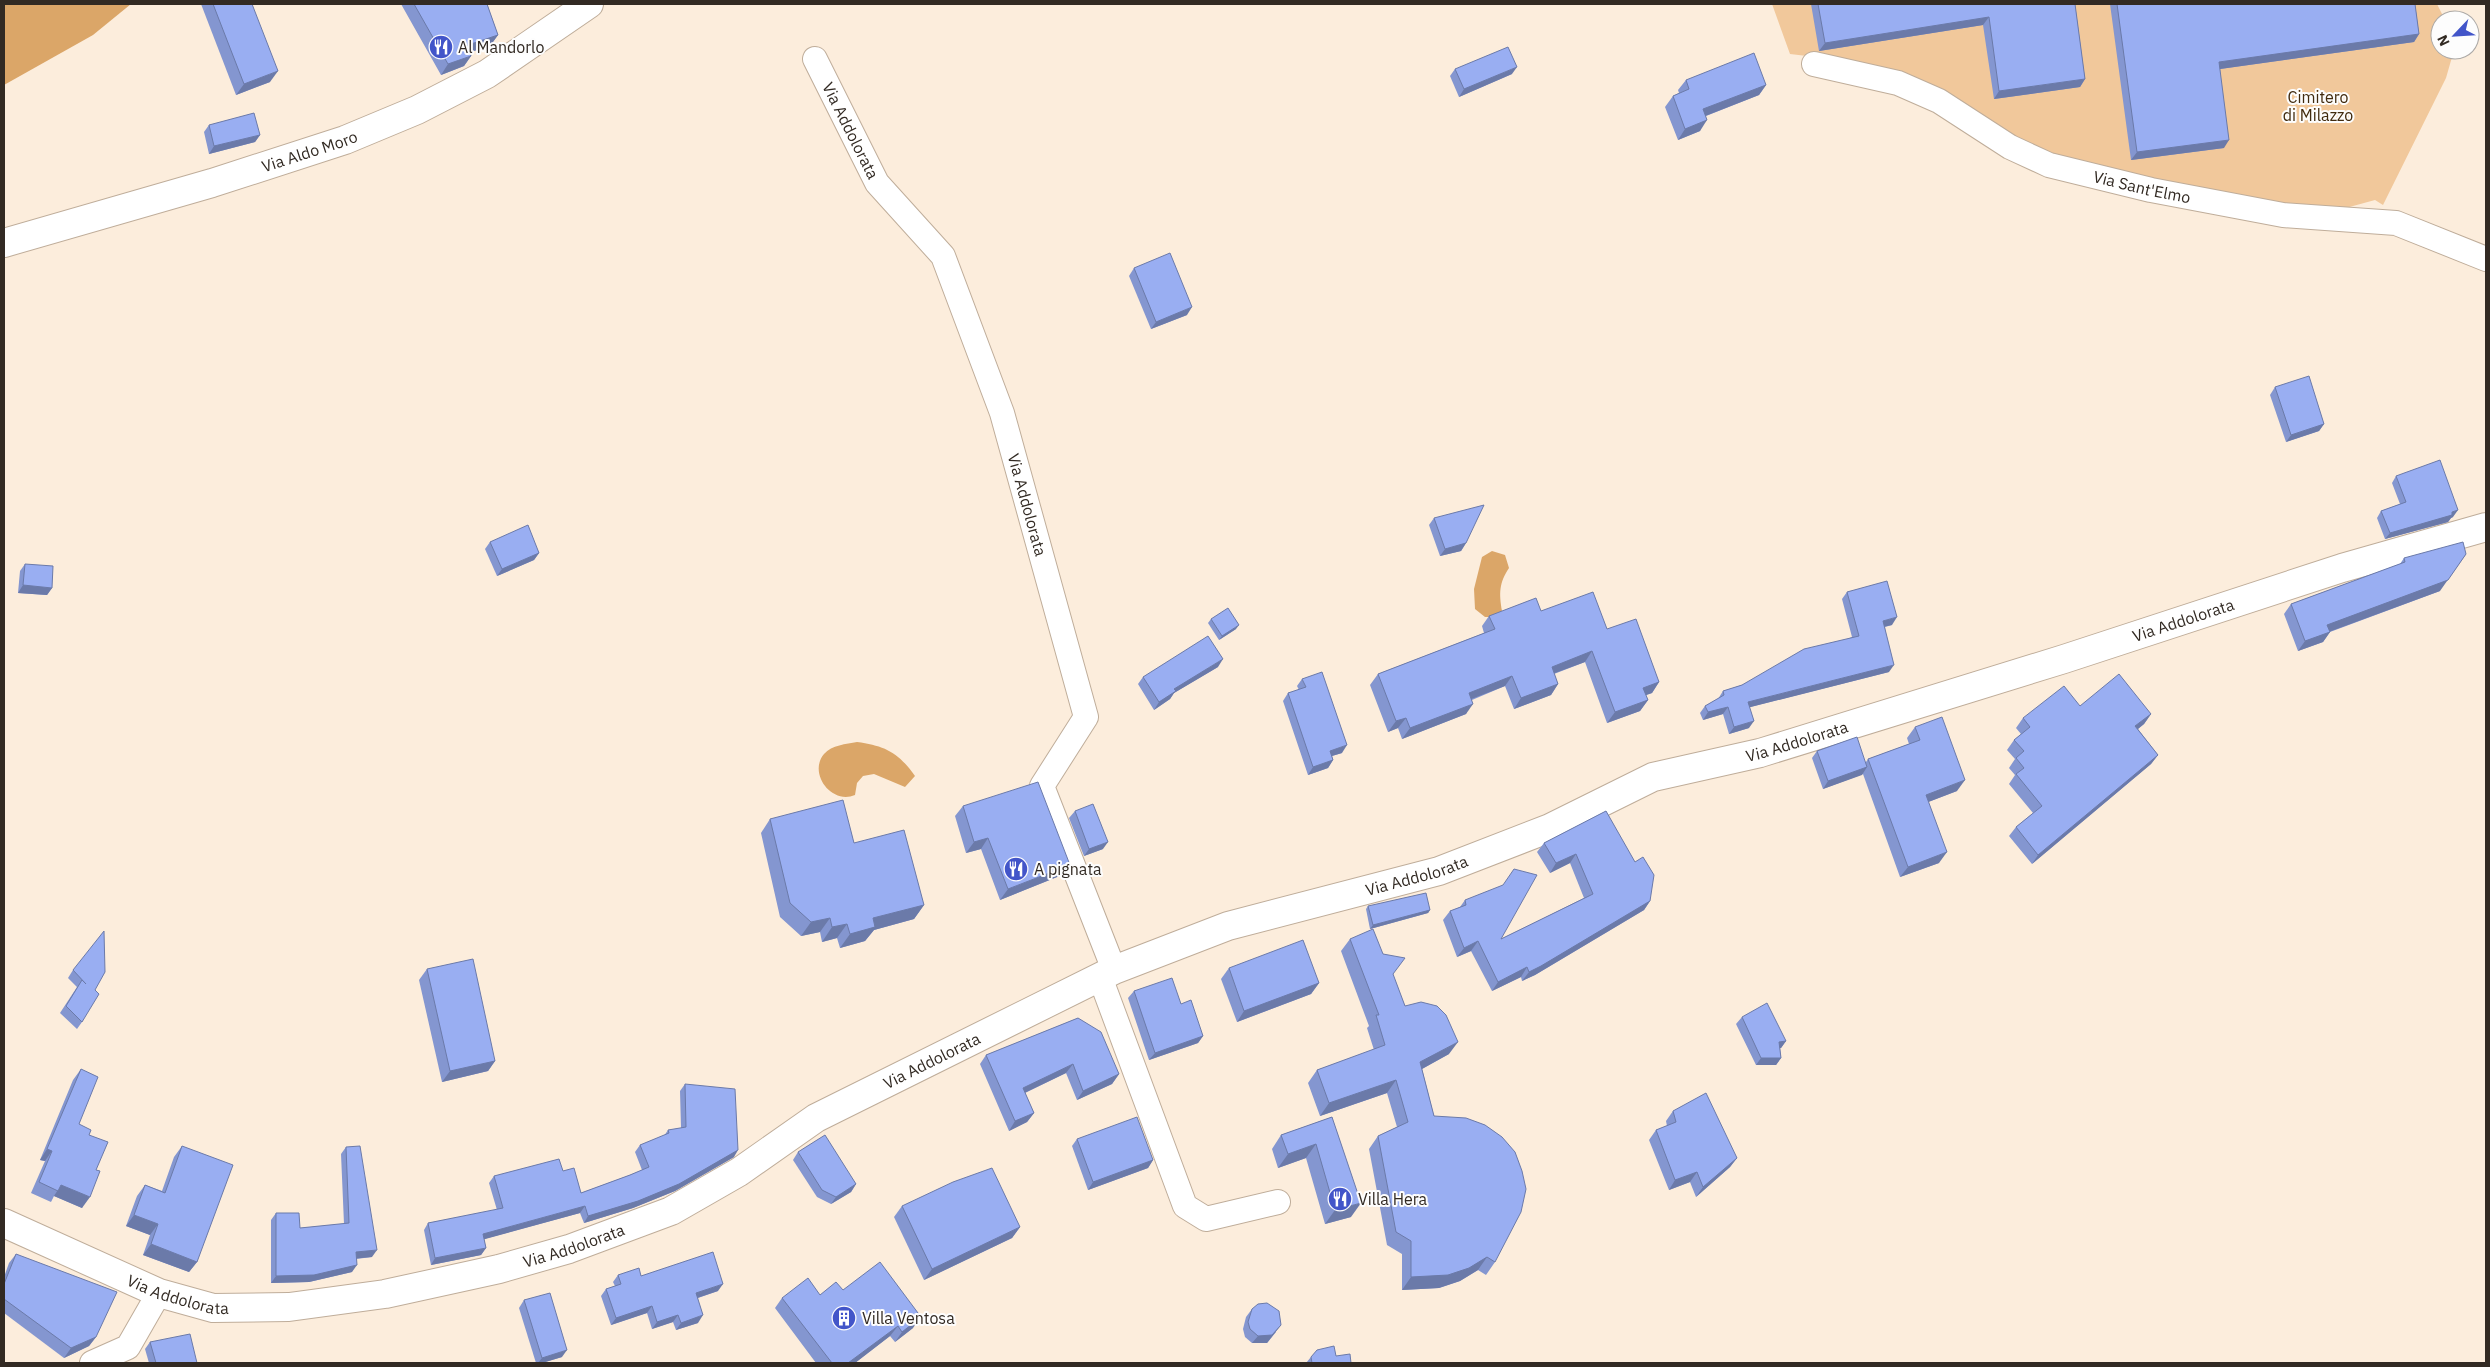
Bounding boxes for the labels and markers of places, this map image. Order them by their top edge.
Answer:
restaurant icon: Al Mandorlo [428,34,454,60]
place label: Al Mandorlo [458,37,544,57]
restaurant icon: A pignata [1003,856,1029,882]
place label: A pignata [1034,859,1102,879]
restaurant icon: Villa Hera [1327,1186,1353,1212]
place label: Villa Hera [1358,1189,1428,1209]
building icon: Villa Ventosa [831,1305,857,1331]
place label: Villa Ventosa [862,1308,955,1328]

